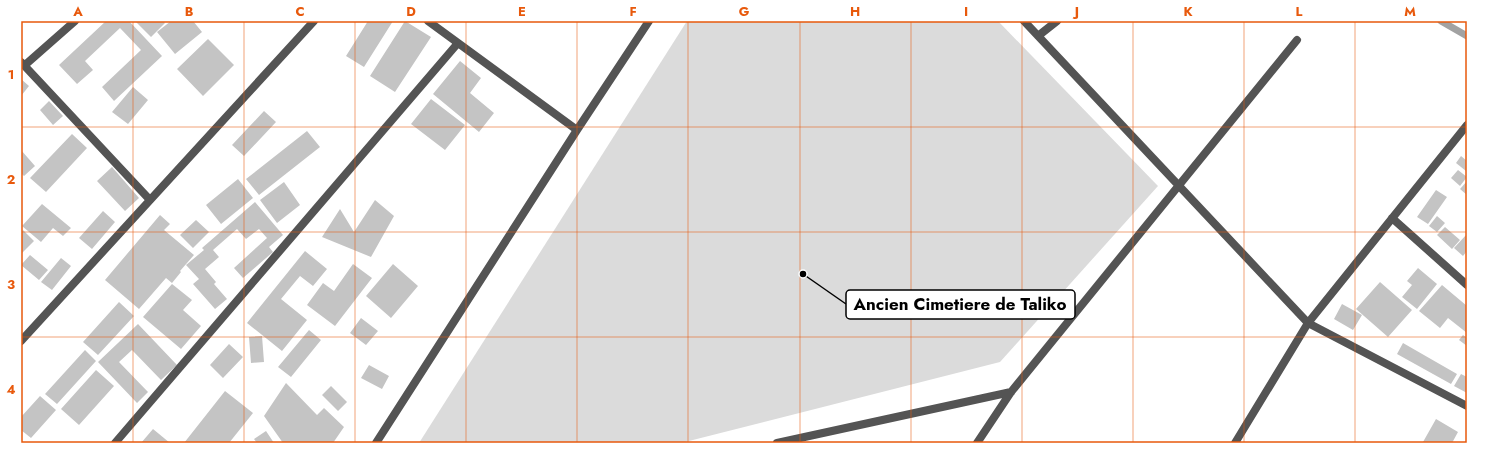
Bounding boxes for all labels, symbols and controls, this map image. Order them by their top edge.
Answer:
text: A [72,2,83,21]
text: B [185,2,194,21]
text: C [295,2,305,21]
text: D [406,2,416,21]
text: E [518,2,526,21]
text: F [629,2,637,21]
text: G [739,2,750,21]
text: H [850,2,860,21]
text: I [964,2,968,21]
text: J [1072,2,1079,21]
text: K [1183,2,1193,21]
text: L [1296,2,1303,21]
text: M [1404,2,1416,21]
text: 1 [8,65,14,84]
text: 2 [7,170,15,189]
text: 3 [7,275,15,294]
callout: Ancien Cimetiere de Taliko [846,290,1075,319]
text: Ancien Cimetiere de Taliko [853,292,1066,316]
text: 4 [6,380,16,399]

